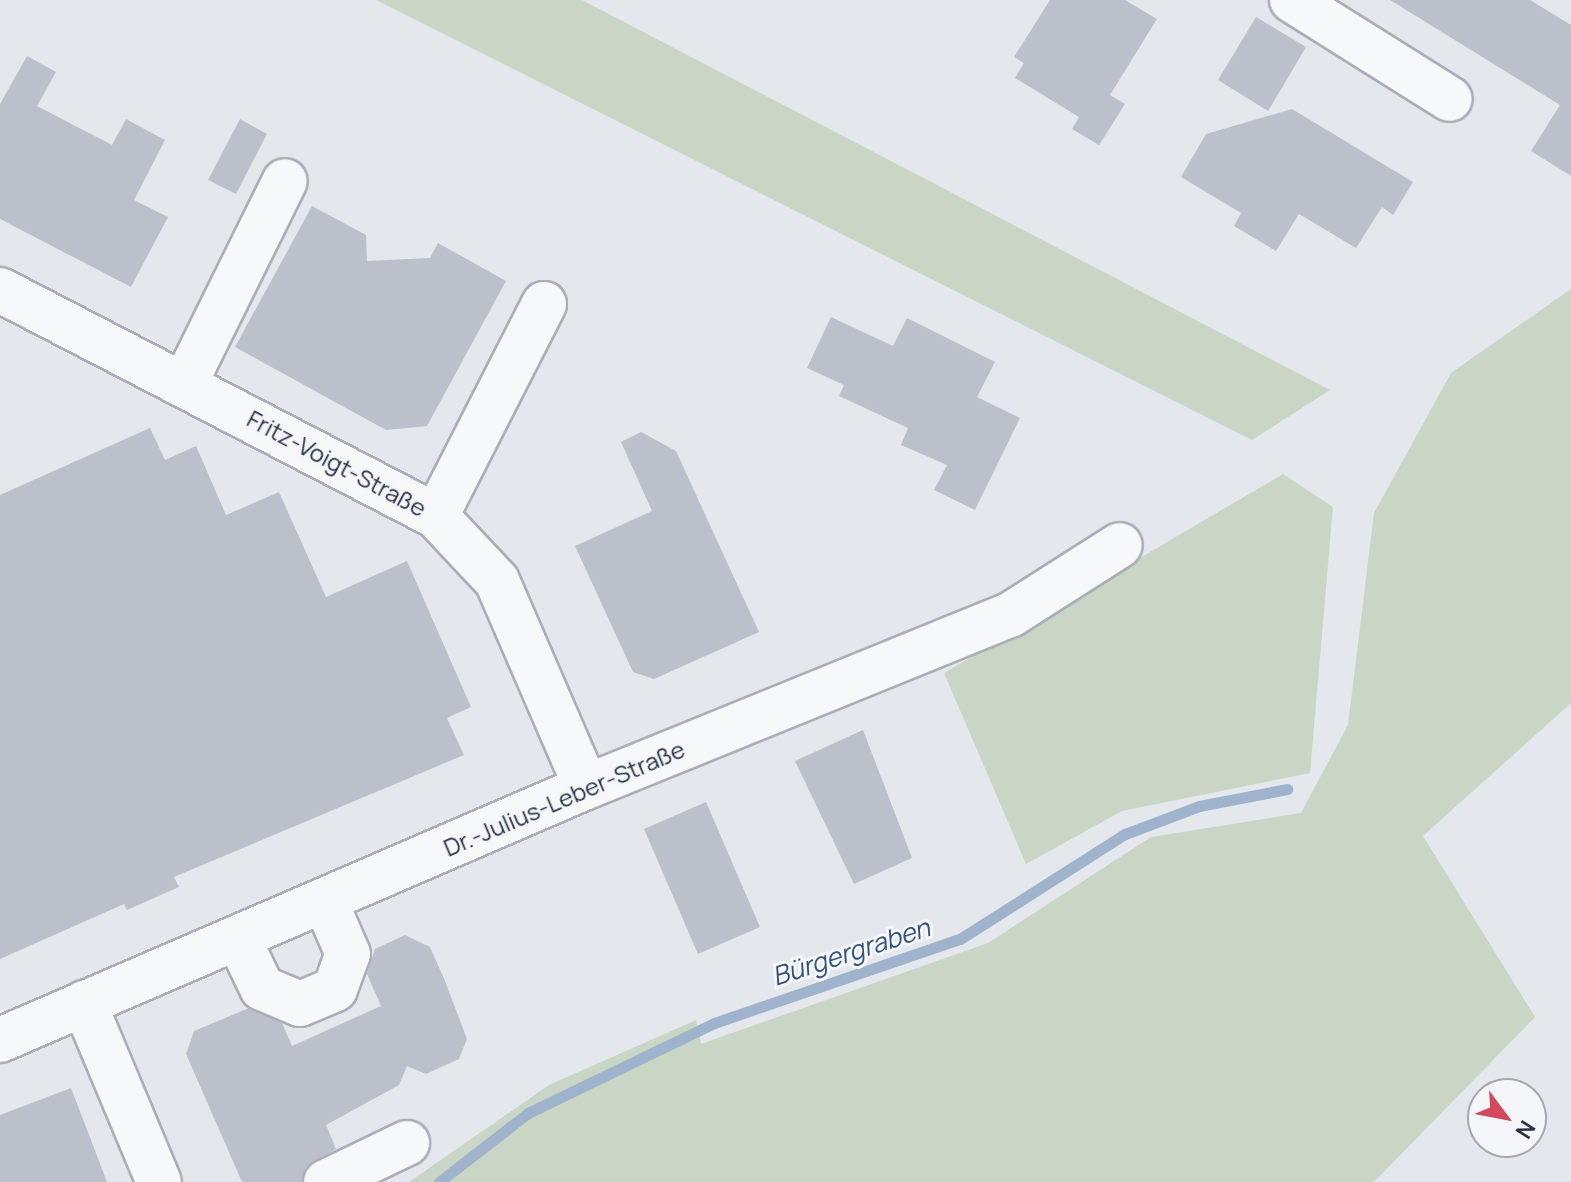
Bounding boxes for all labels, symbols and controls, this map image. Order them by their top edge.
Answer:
street label: Fritz-Voigt-Straße [243,404,431,522]
street label: Dr.-Julius-Leber-Straße [439,734,689,862]
water label: Bürgergraben [768,912,934,992]
north arrow [1467,1078,1547,1158]
text: N [1509,1115,1543,1144]

